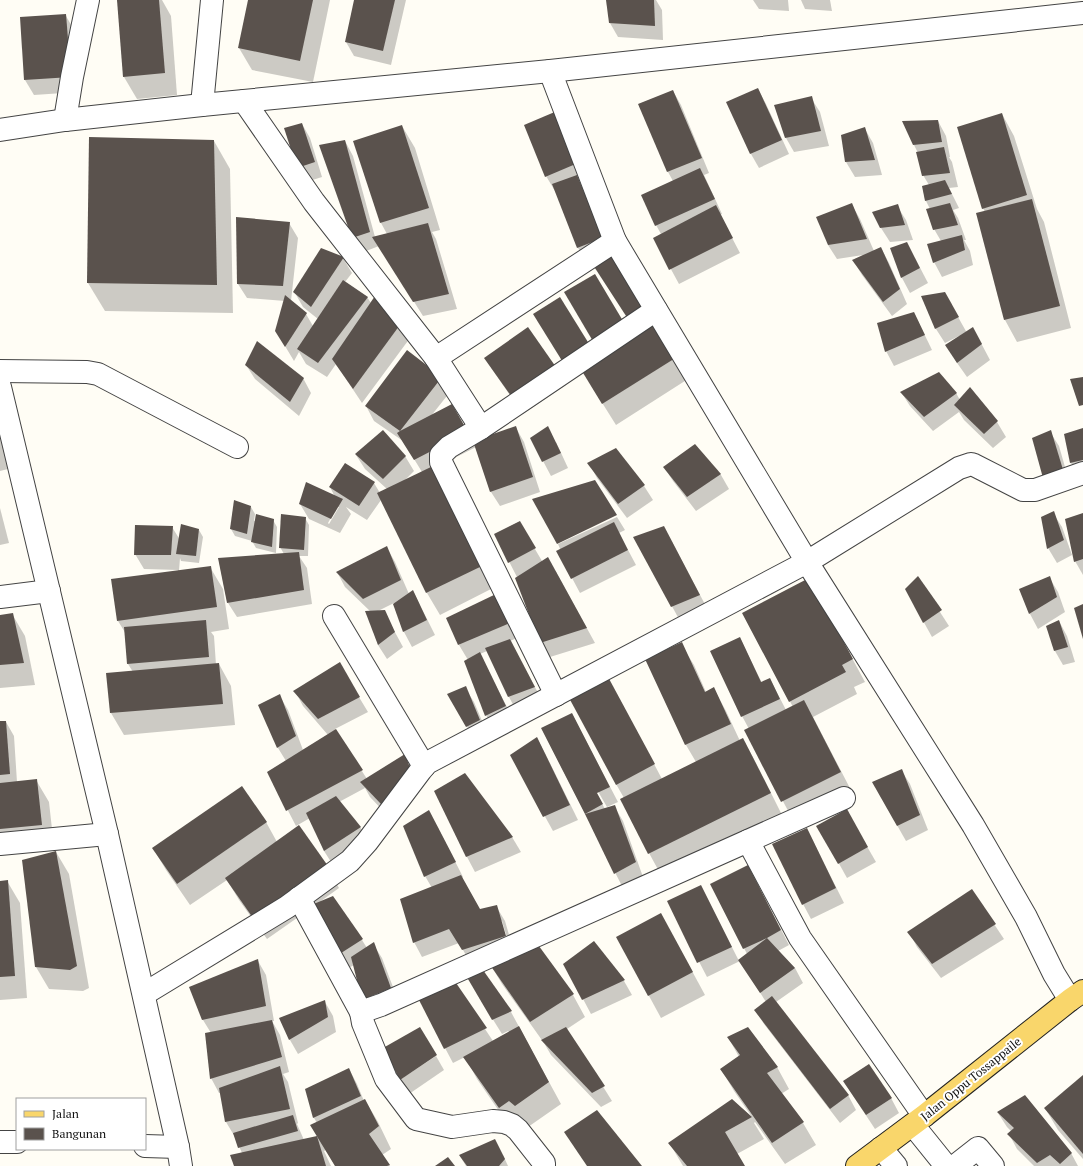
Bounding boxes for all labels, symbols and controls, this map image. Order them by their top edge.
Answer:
street label: Jalan Oppu Tossappaile [917,1034,1024,1124]
legend [16,1098,146,1150]
text: Jalan [52,1106,79,1121]
text: Bangunan [52,1126,106,1141]

